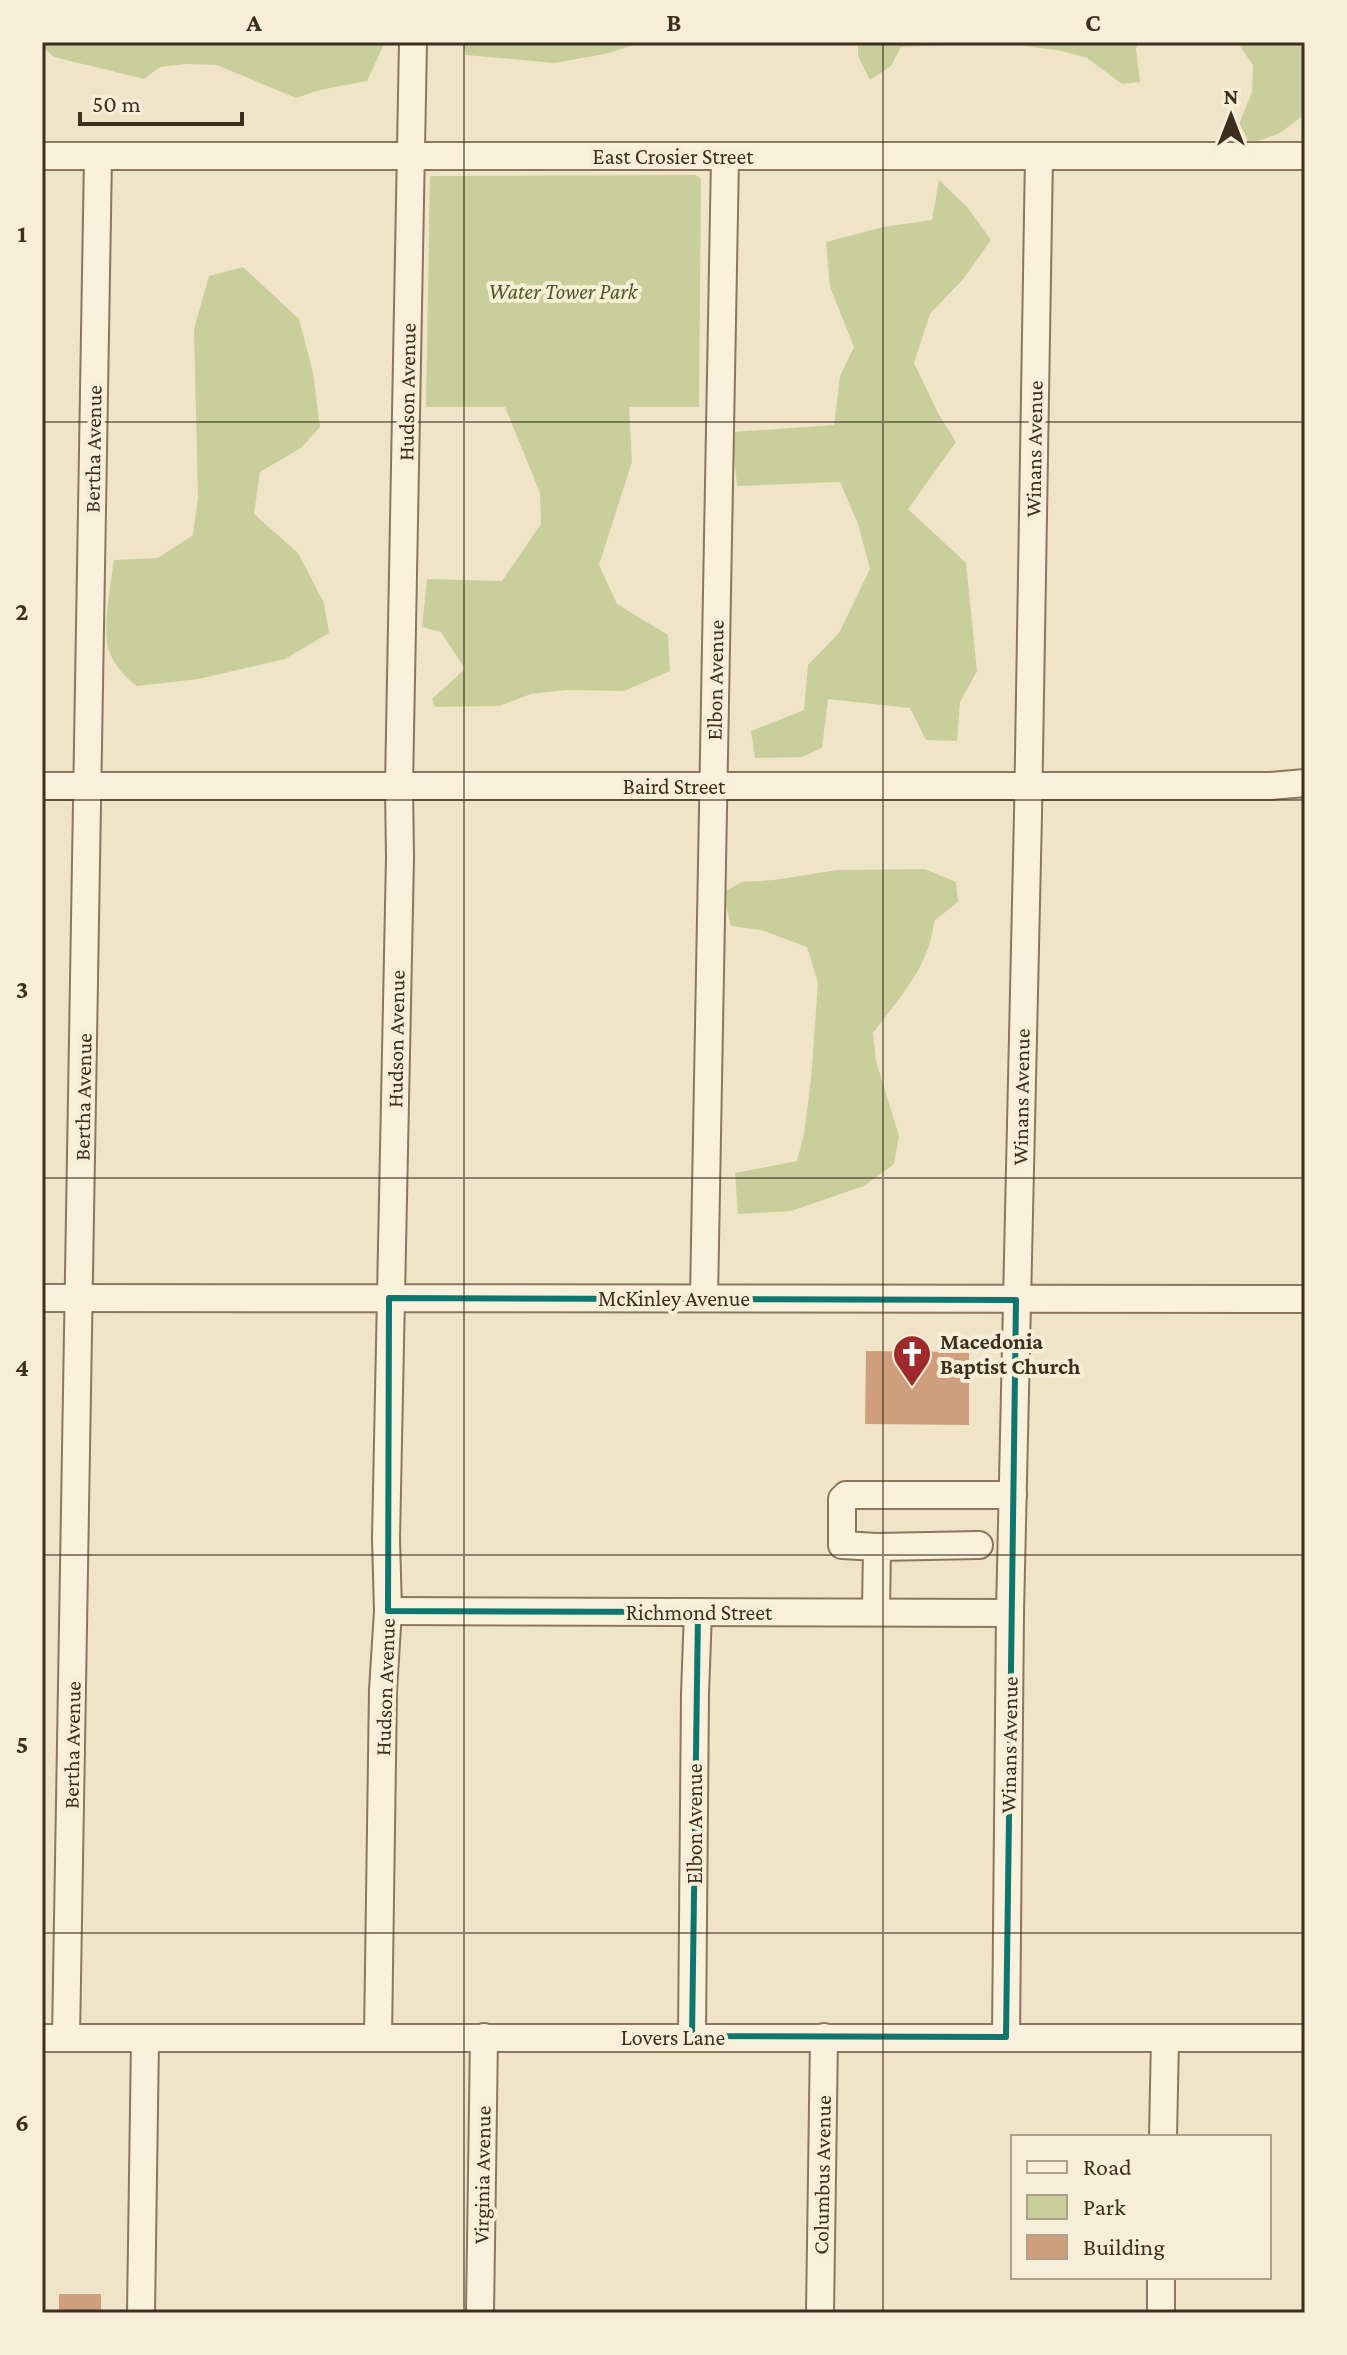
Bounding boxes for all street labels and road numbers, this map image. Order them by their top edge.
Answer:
street label: East Crosier Street [593,144,754,169]
street label: Hudson Avenue [393,323,421,461]
street label: Winans Avenue [1020,380,1048,518]
street label: Bertha Avenue [79,385,107,513]
street label: Elbon Avenue [701,619,729,741]
street label: Baird Street [623,774,726,799]
street label: Hudson Avenue [382,970,410,1108]
street label: Winans Avenue [1007,1028,1035,1166]
street label: Bertha Avenue [69,1033,97,1161]
street label: McKinley Avenue [598,1286,750,1311]
street label: Richmond Street [626,1600,773,1625]
street label: Hudson Avenue [370,1618,400,1756]
street label: Winans Avenue [995,1676,1023,1814]
street label: Bertha Avenue [58,1681,86,1809]
street label: Elbon Avenue [682,1764,707,1884]
street label: Lovers Lane [621,2025,725,2050]
street label: Columbus Avenue [808,2095,836,2255]
street label: Virginia Avenue [468,2106,496,2244]

